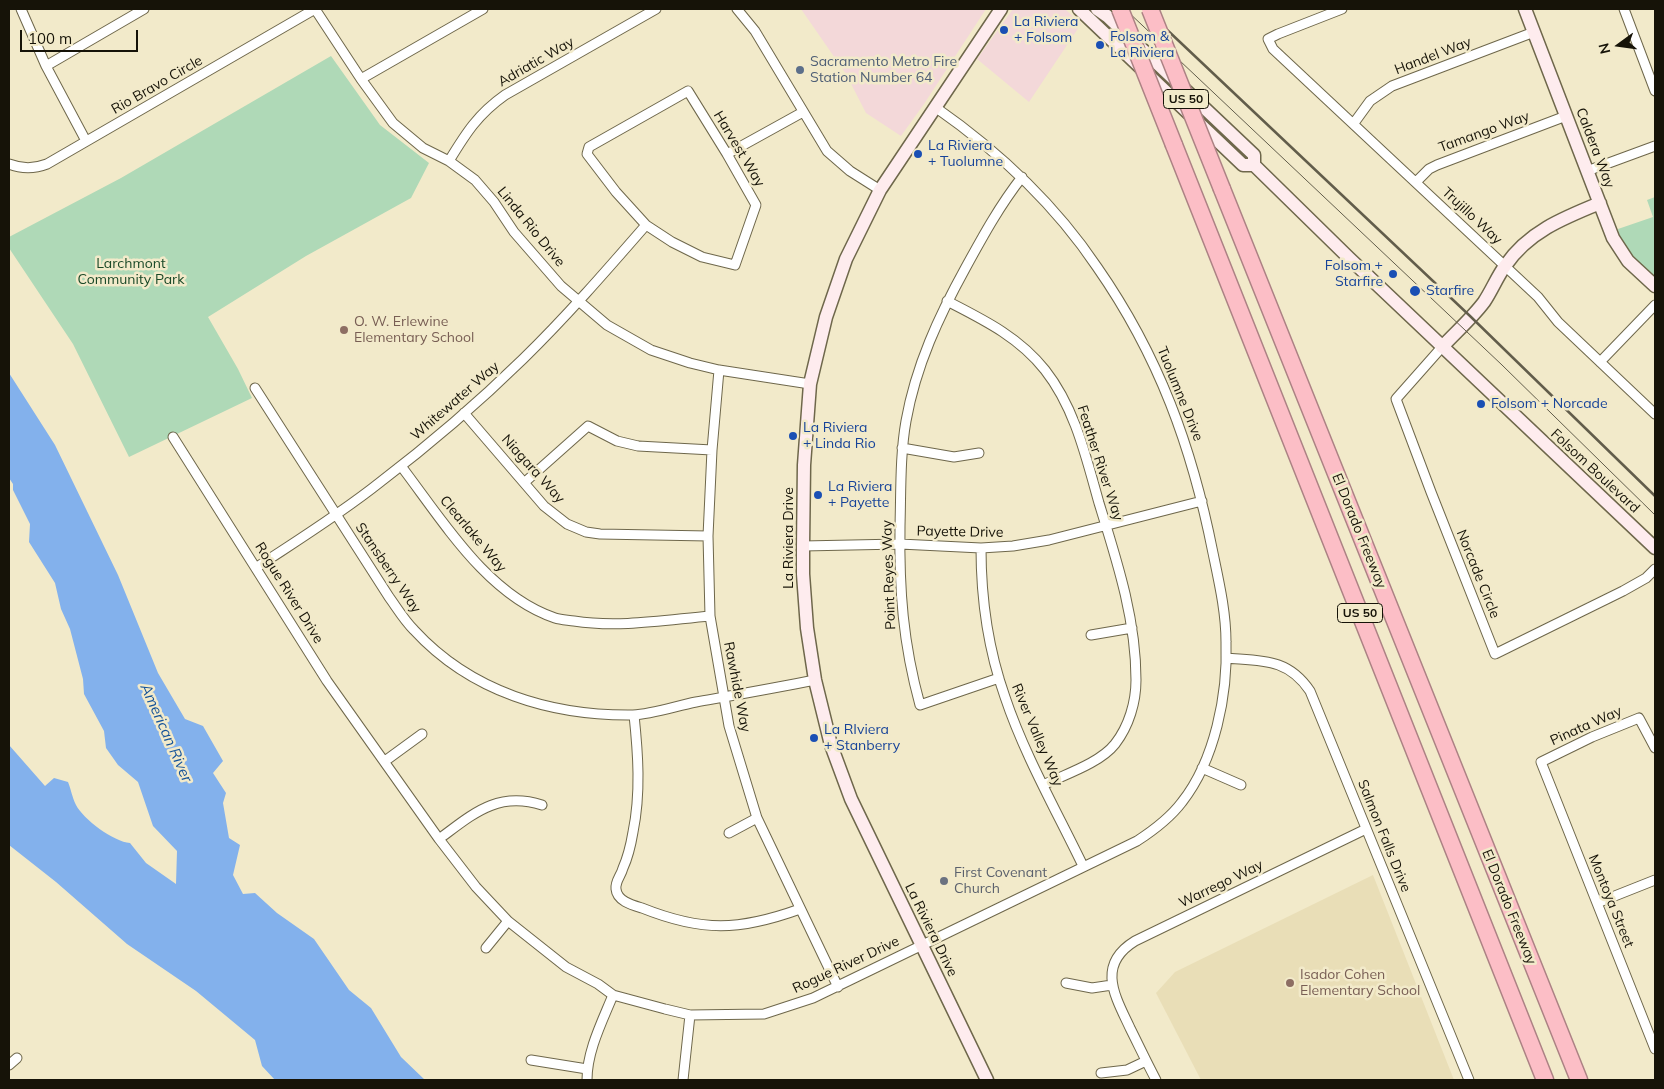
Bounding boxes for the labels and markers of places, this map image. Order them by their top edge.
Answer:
place label: La Riviera + Folsom [1014,14,1078,46]
marker: La Riviera + Folsom [998,24,1010,36]
place label: Folsom & La Riviera [1110,29,1174,62]
marker: Folsom & La Riviera [1094,39,1106,51]
place label: Sacramento Metro Fire Station Number 64 [810,54,957,86]
marker: Sacramento Metro Fire Station Number 64 [794,64,806,76]
place label: La Riviera + Tuolumne [928,138,1003,170]
marker: La Riviera + Tuolumne [912,148,924,160]
place label: Folsom + Starfire [1325,258,1383,290]
marker: Folsom + Starfire [1387,268,1399,280]
place label: Starfire [1426,283,1474,299]
marker: Starfire [1408,284,1422,298]
place label: O. W. Erlewine Elementary School [354,314,474,347]
marker: O. W. Erlewine Elementary School [338,324,350,336]
place label: Folsom + Norcade [1491,396,1608,412]
marker: Folsom + Norcade [1475,398,1487,410]
place label: La Riviera + Linda Rio [803,420,876,452]
marker: La Riviera + Linda Rio [787,430,799,442]
place label: La Riviera + Payette [828,479,892,512]
marker: La Riviera + Payette [812,489,824,501]
place label: La RIviera + Stanberry [824,722,900,754]
marker: La RIviera + Stanberry [808,732,820,744]
place label: First Covenant Church [954,865,1047,898]
marker: First Covenant Church [938,875,950,887]
place label: Isador Cohen Elementary School [1300,967,1420,1000]
marker: Isador Cohen Elementary School [1284,977,1296,989]

